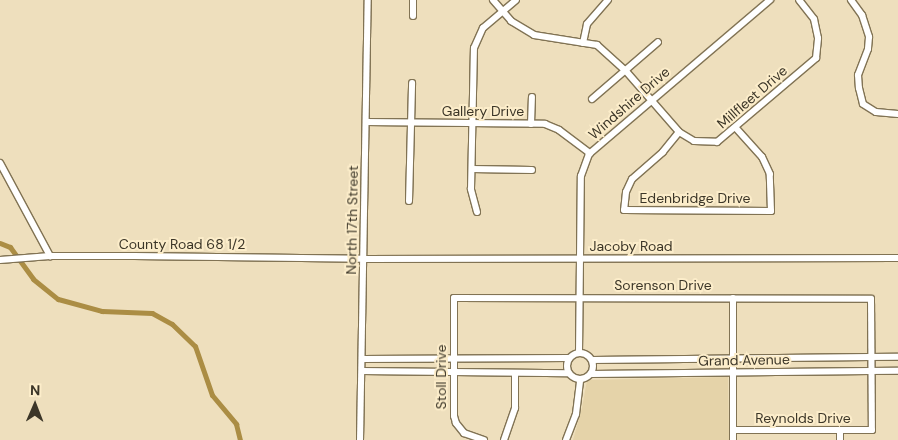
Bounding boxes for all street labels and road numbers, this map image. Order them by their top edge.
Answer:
street label: Millfleet Drive [714,62,790,132]
street label: Windshire Drive [585,63,673,143]
street label: Gallery Drive [442,103,524,119]
street label: North 17th Street [343,165,361,275]
street label: Edenbridge Drive [639,190,751,206]
street label: County Road 68 1/2 [119,236,245,252]
street label: Jacoby Road [589,238,673,254]
street label: Sorenson Drive [614,277,712,293]
street label: Stoll Drive [433,345,449,409]
street label: Grand Avenue [698,351,790,369]
street label: Reynolds Drive [755,410,851,426]

